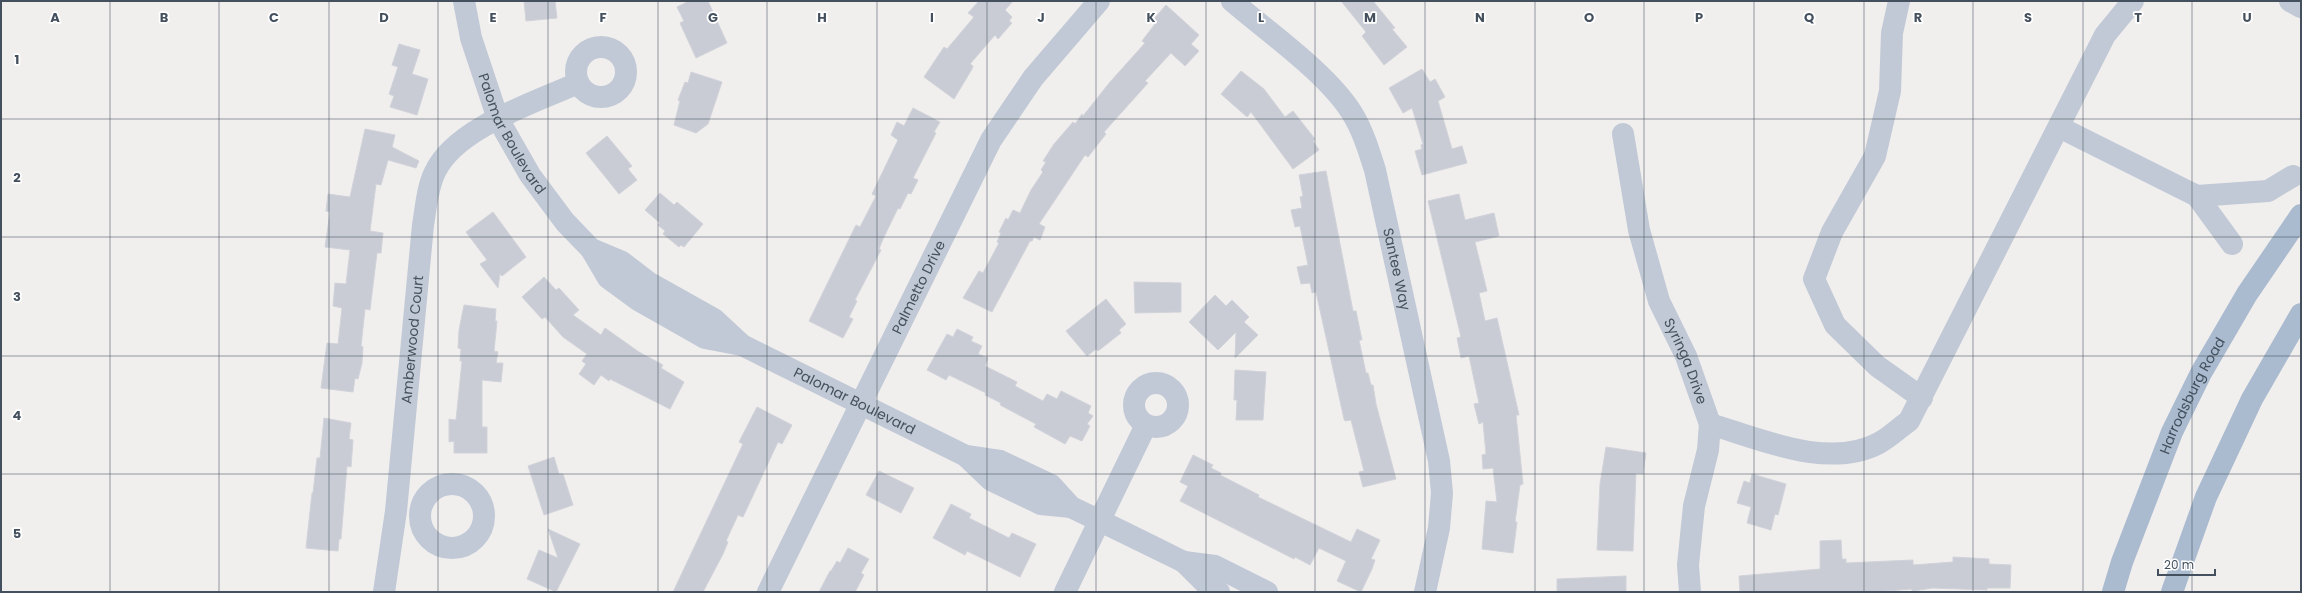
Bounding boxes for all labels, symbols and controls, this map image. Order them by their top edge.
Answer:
text: A [50,8,60,27]
text: B [160,8,169,27]
text: C [269,8,279,27]
text: D [379,8,389,27]
text: E [489,8,497,27]
text: F [599,8,607,27]
text: G [708,8,718,27]
text: H [817,8,827,27]
text: I [930,8,934,27]
text: J [1037,8,1045,27]
text: K [1146,8,1156,27]
text: L [1258,8,1264,27]
text: M [1364,8,1376,27]
text: N [1475,8,1485,27]
text: O [1584,8,1594,27]
text: P [1695,8,1703,27]
text: Q [1804,8,1814,27]
text: R [1914,8,1922,27]
text: S [2024,8,2032,27]
text: T [2134,8,2142,27]
text: U [2242,8,2252,27]
text: 1 [15,50,19,69]
street label: Palomar Boulevard [473,70,551,198]
text: 2 [13,168,21,187]
street label: Santee Way [1378,226,1416,312]
street label: Palmetto Drive [887,237,950,337]
street label: Amberwood Court [396,274,428,405]
text: 3 [13,287,21,306]
street label: Syringa Drive [1659,315,1712,407]
street label: Harrodsburg Road [2154,333,2230,457]
street label: Palomar Boulevard [790,362,919,439]
text: 4 [13,406,22,425]
text: 5 [13,524,21,543]
scale bar [2158,551,2215,577]
text: 20 m [2164,556,2194,573]

